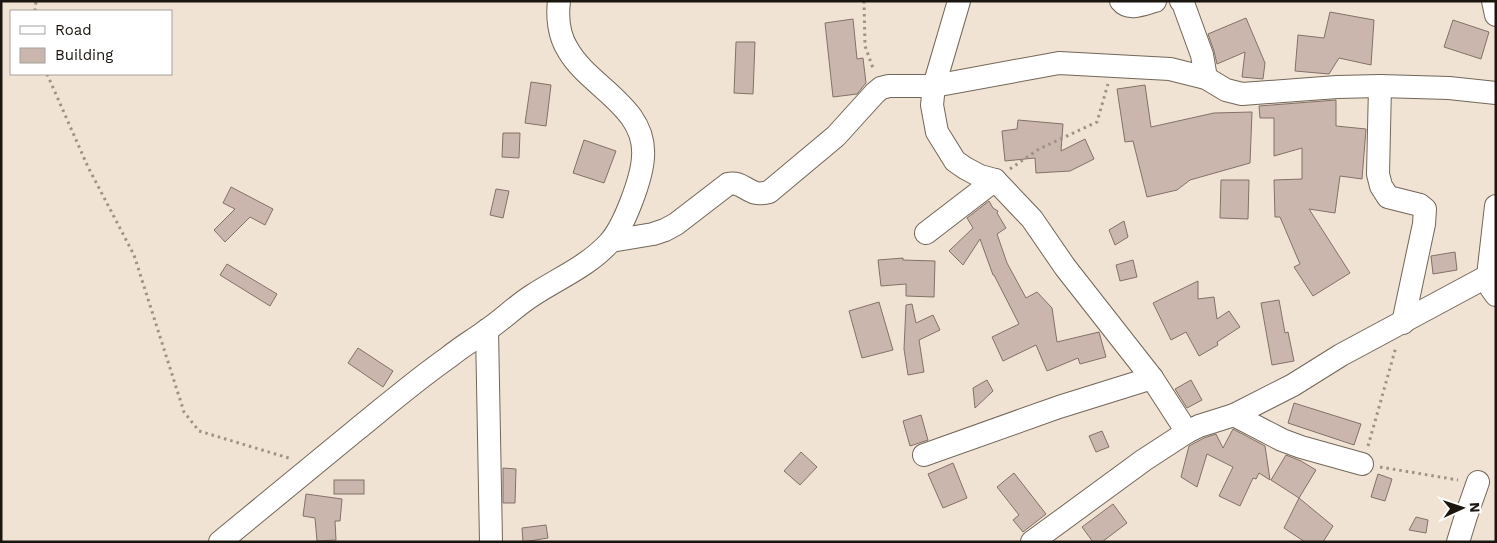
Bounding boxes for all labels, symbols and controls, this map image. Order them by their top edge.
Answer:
legend [10,10,172,75]
text: Road [55,21,92,39]
text: Building [55,46,113,64]
north arrow [1437,483,1487,533]
text: N [1467,502,1483,513]

